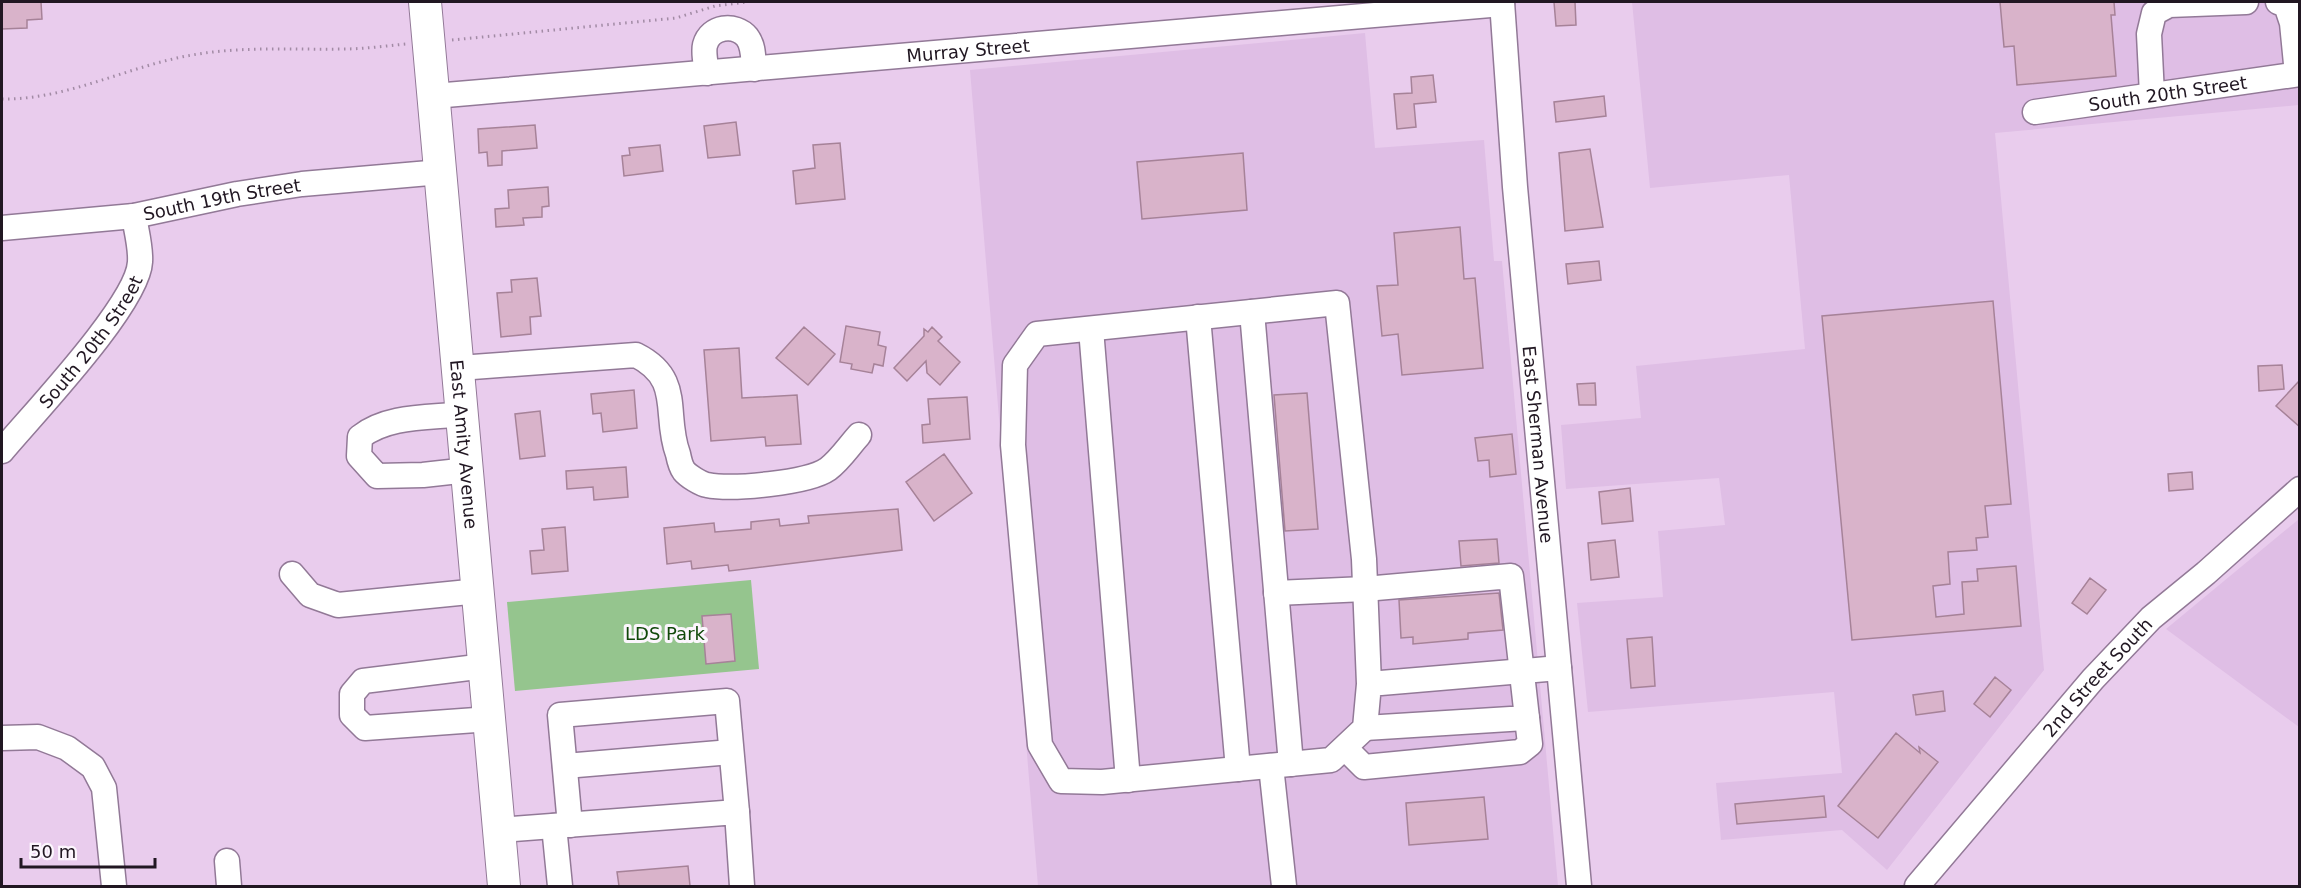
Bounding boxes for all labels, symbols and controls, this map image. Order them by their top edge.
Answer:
street label: Murray Street [906,34,1031,66]
street label: South 20th Street [2087,71,2248,115]
street label: South 19th Street [141,174,302,224]
street label: South 20th Street [34,272,146,412]
street label: East Sherman Avenue [1519,345,1558,544]
street label: East Amity Avenue [447,359,483,530]
street label: 2nd Street South [2038,613,2156,741]
park label: LDS Park [625,623,706,644]
scale bar [21,831,154,869]
text: 50 m [30,841,76,862]

